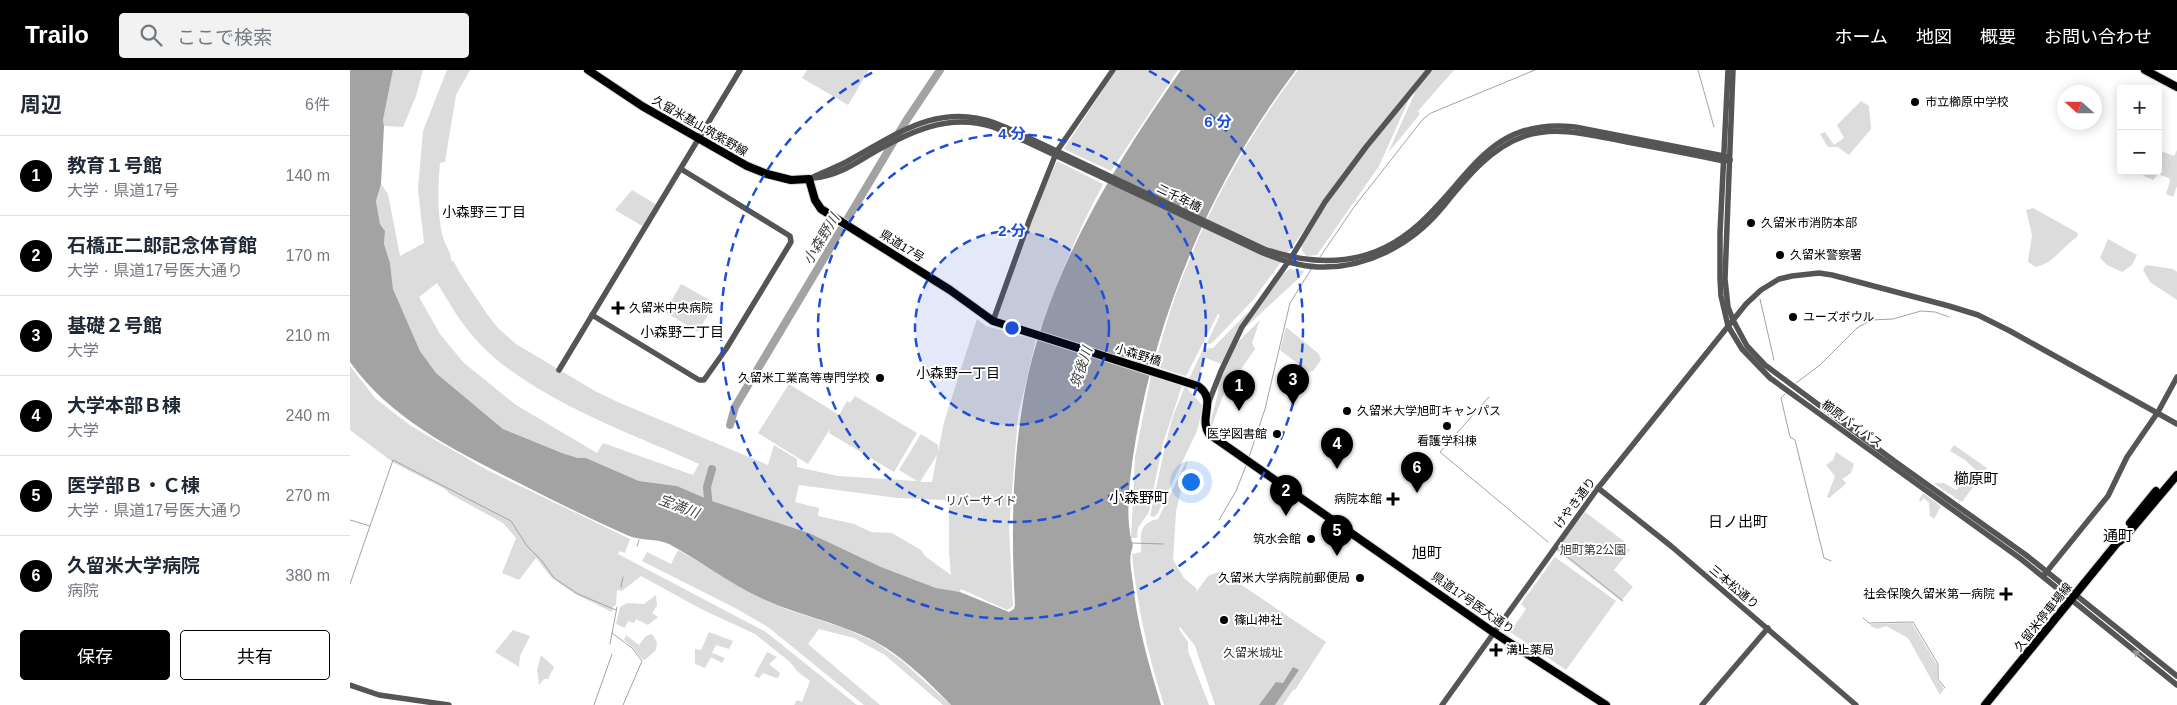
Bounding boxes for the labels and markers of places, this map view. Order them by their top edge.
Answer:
place label: 市立櫛原中学校 [1925,95,2009,109]
marker: 市立櫛原中学校 [1909,96,1921,108]
place label: 久留米市消防本部 [1761,216,1857,230]
marker: 久留米市消防本部 [1745,217,1757,229]
place label: 久留米警察署 [1790,248,1862,262]
marker: 久留米警察署 [1774,249,1786,261]
marker: 久留米中央病院 [611,301,625,315]
place label: 久留米中央病院 [629,301,713,315]
place label: ユーズボウル [1803,310,1874,324]
marker: ユーズボウル [1787,311,1799,323]
centre of rings [1003,319,1021,337]
pin: 3 [1277,364,1309,405]
pin: 1 [1223,370,1255,411]
place label: 久留米工業高等専門学校 [738,371,870,385]
marker: 久留米工業高等専門学校 [874,372,886,384]
place label: 久留米大学旭町キャンパス [1357,404,1501,418]
marker: 久留米大学旭町キャンパス [1341,405,1353,417]
marker: 看護学科棟 [1441,420,1453,432]
place label: 医学図書館 [1207,427,1267,441]
marker: 医学図書館 [1271,428,1283,440]
pin: 4 [1321,428,1353,469]
place label: 看護学科棟 [1417,434,1477,448]
pin: 6 [1401,452,1433,493]
pin: 2 [1270,475,1302,516]
place label: 病院本館 [1334,492,1382,506]
marker: 病院本館 [1386,492,1400,506]
pin: 5 [1321,515,1353,556]
place label: 筑水会館 [1253,532,1301,546]
marker: 筑水会館 [1305,533,1317,545]
place label: 久留米大学病院前郵便局 [1218,571,1350,585]
marker: 久留米大学病院前郵便局 [1354,572,1366,584]
place label: 社会保険久留米第一病院 [1863,587,1995,601]
marker: 社会保険久留米第一病院 [1999,587,2013,601]
place label: 篠山神社 [1234,613,1282,627]
marker: 篠山神社 [1218,614,1230,626]
place label: 溝上薬局 [1506,643,1554,657]
marker: 溝上薬局 [1490,644,1502,656]

